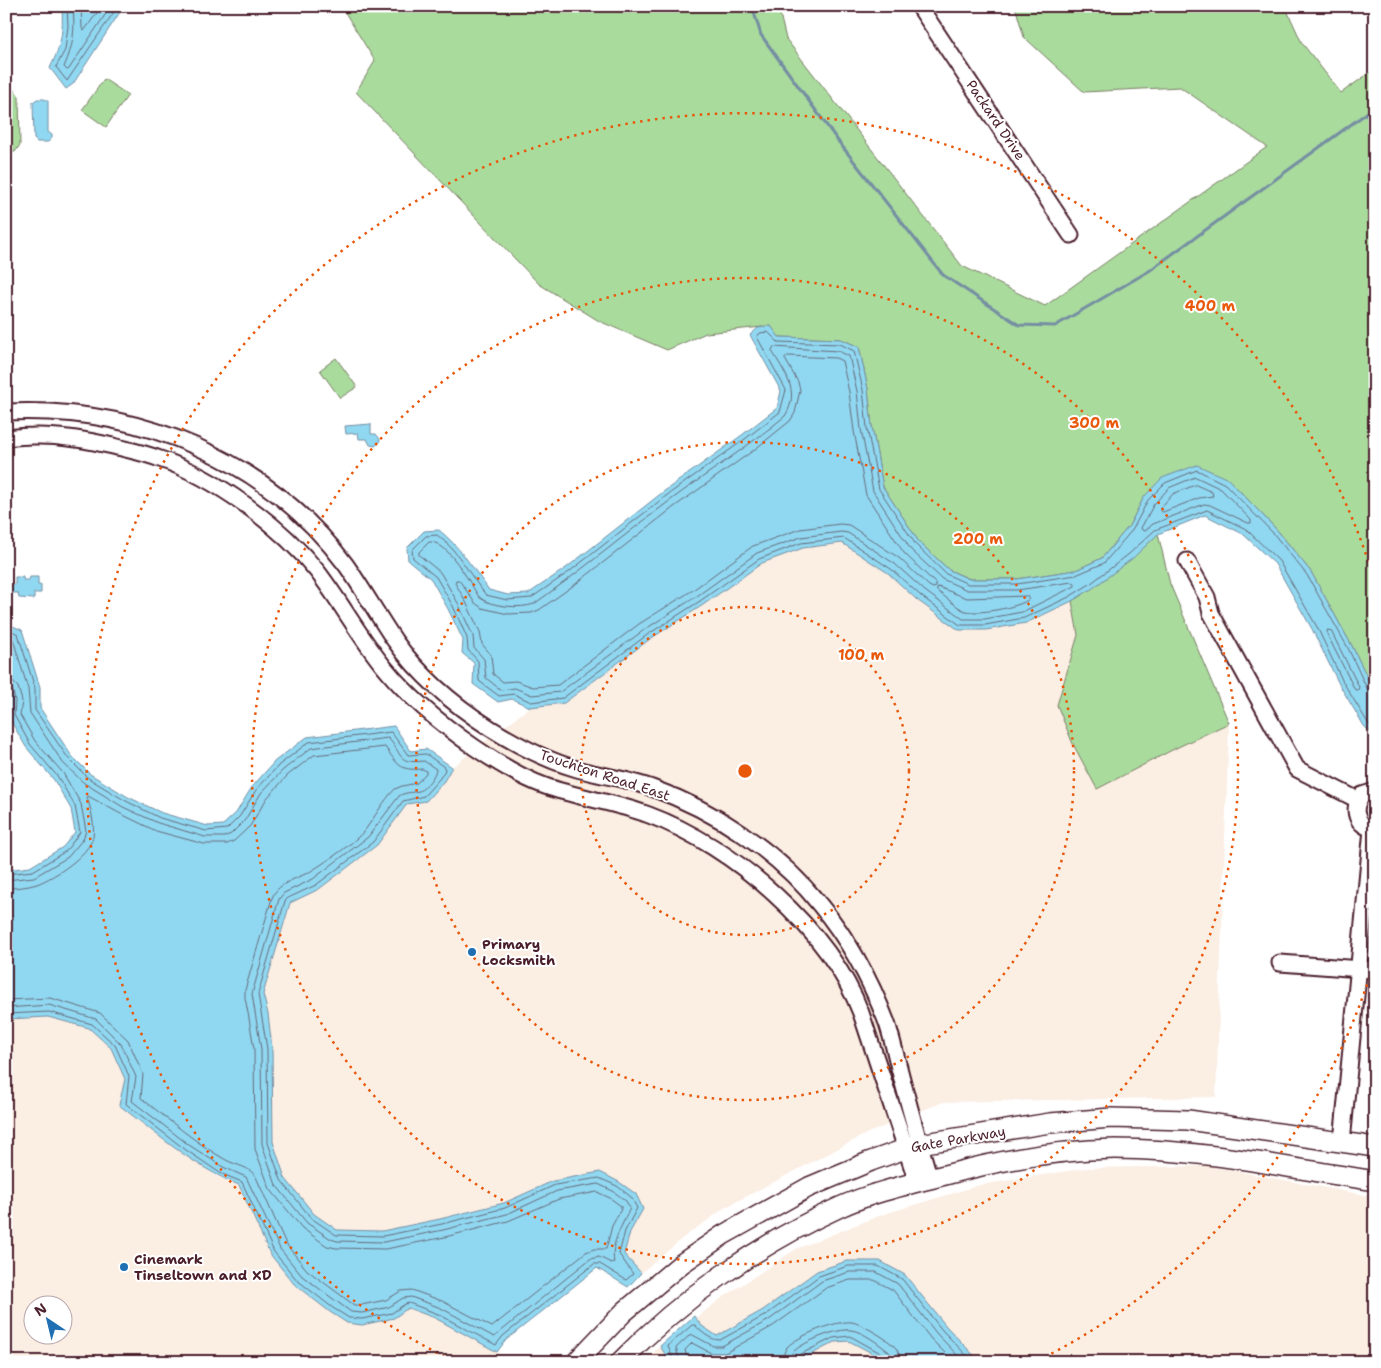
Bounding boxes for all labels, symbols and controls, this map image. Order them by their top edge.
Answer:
street label: Packard Drive [963,76,1030,164]
text: 400 m [1185,296,1235,316]
text: 300 m [1069,413,1119,433]
text: 200 m [953,529,1003,549]
text: 100 m [838,645,884,665]
street label: Touchton Road East [537,745,673,805]
centre of rings [736,762,754,780]
place label: Primary Locksmith [482,935,555,969]
marker: Primary Locksmith [466,946,478,958]
street label: Gate Parkway [909,1122,1007,1156]
place label: Cinemark Tinseltown and XD [134,1250,272,1284]
marker: Cinemark Tinseltown and XD [118,1261,130,1273]
north arrow [22,1296,72,1346]
text: N [31,1299,50,1320]

